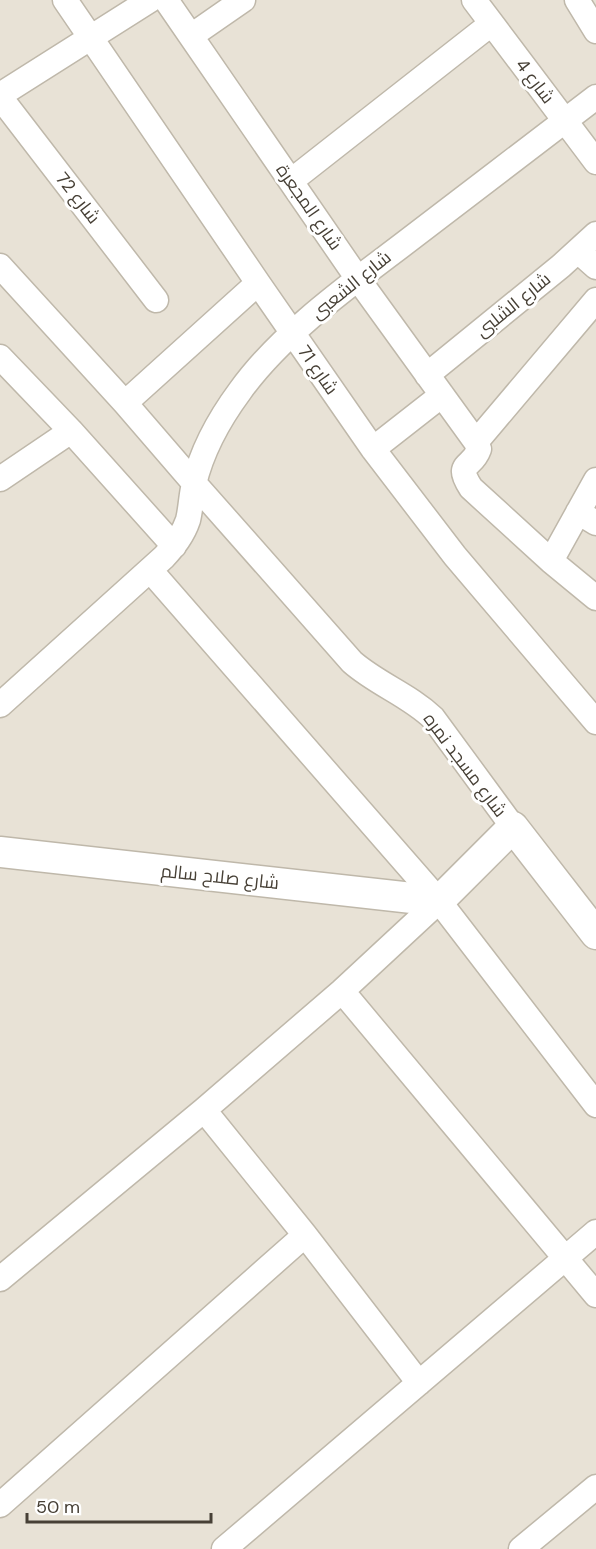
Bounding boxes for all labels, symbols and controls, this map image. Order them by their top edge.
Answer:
street label: شارع 4 [510,54,560,108]
street label: شارع المجعرة [271,159,347,255]
street label: شارع 72 [50,167,106,229]
street label: شارع الشعبى [306,245,396,325]
street label: شارع الشلبى [470,267,556,343]
street label: شارع 71 [292,341,344,399]
street label: شارع مسجد نمره [418,708,512,822]
street label: شارع صلاح سالم [160,859,280,895]
scale bar [27,1486,212,1524]
text: 50 m [36,1495,80,1519]

